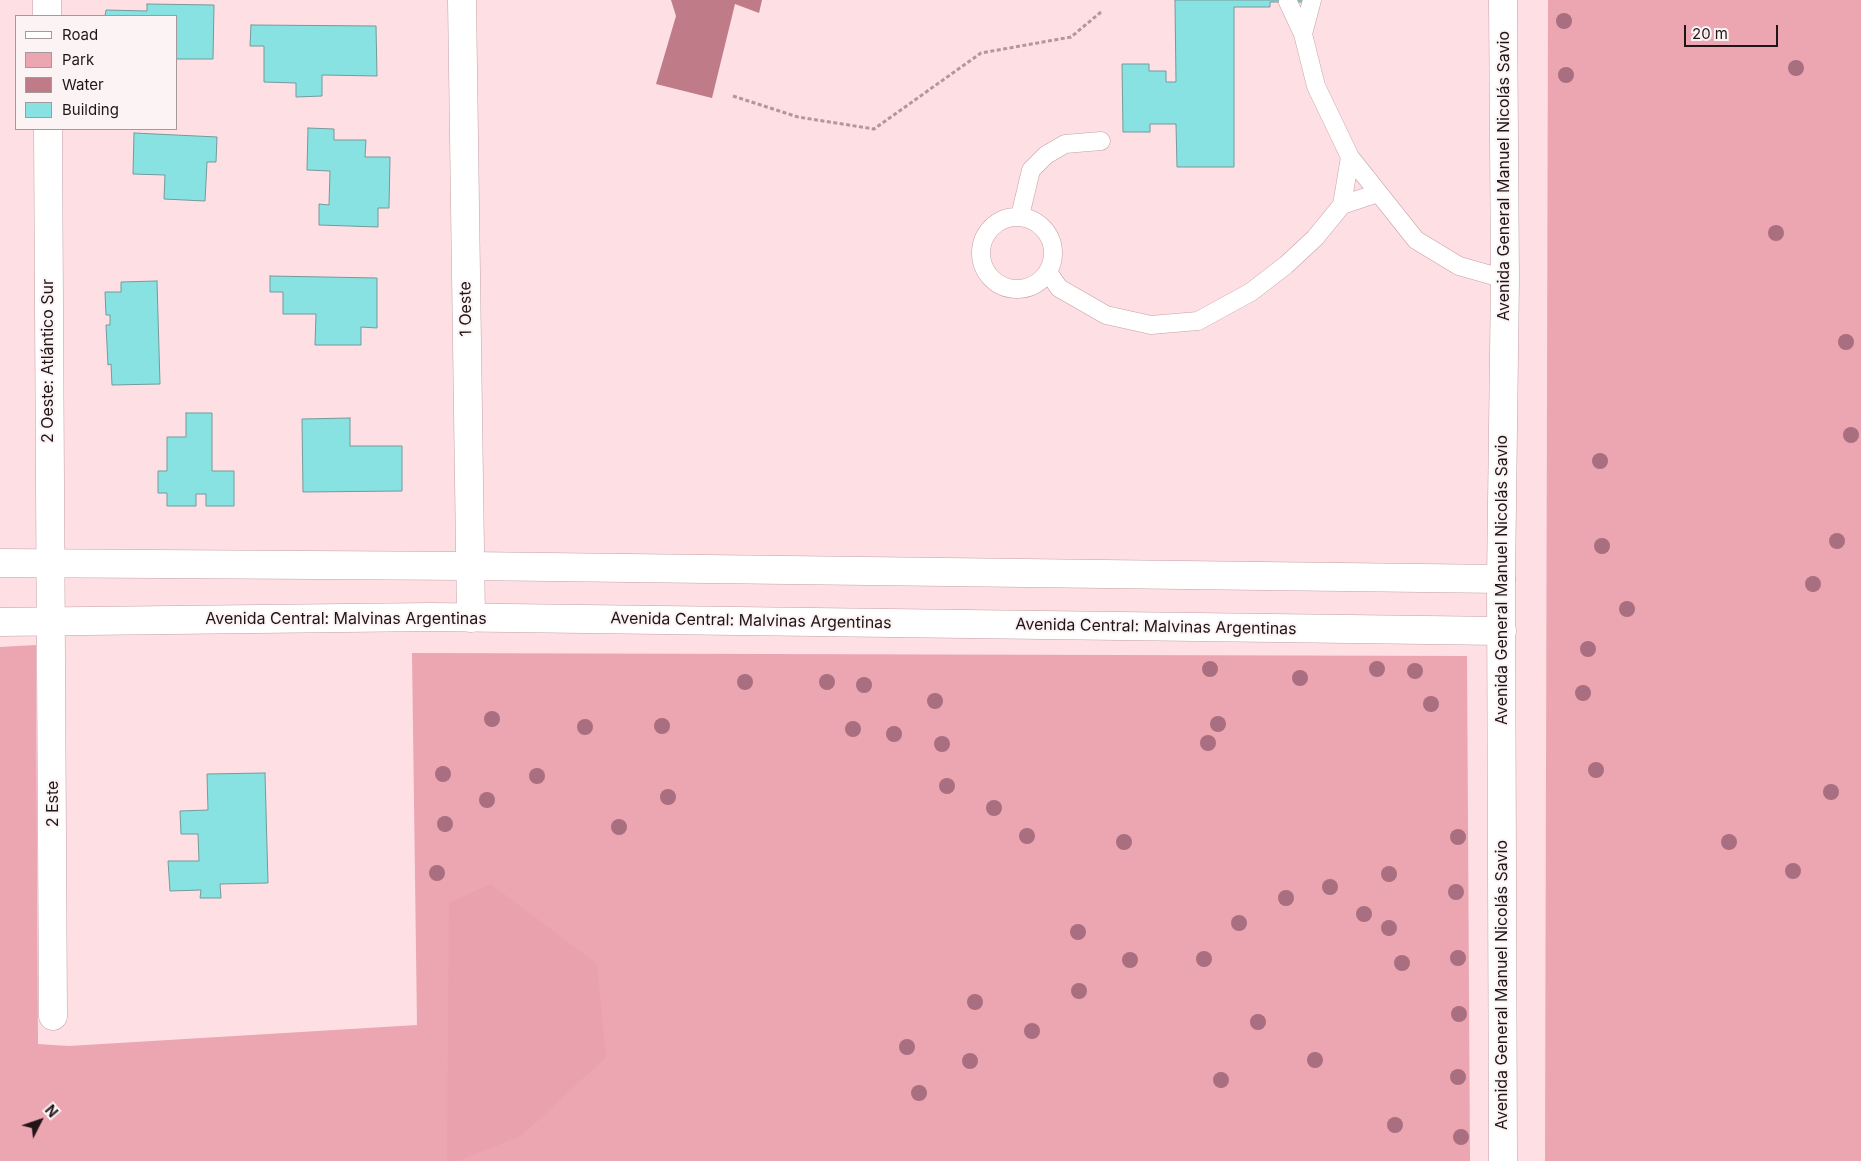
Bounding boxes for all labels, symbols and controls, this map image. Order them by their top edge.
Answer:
legend [15,15,178,130]
scale bar [1686,15,1780,47]
text: 20 m [1692,24,1728,43]
text: Road [62,25,98,44]
street label: Avenida General Manuel Nicolás Savio [1494,31,1514,321]
text: Park [62,50,94,69]
text: Water [62,75,104,94]
text: Building [62,100,119,119]
street label: 2 Oeste: Atlántico Sur [38,279,58,443]
street label: 1 Oeste [456,281,476,337]
street label: Avenida General Manuel Nicolás Savio [1492,435,1512,725]
street label: Avenida Central: Malvinas Argentinas [205,609,487,629]
street label: Avenida Central: Malvinas Argentinas [610,609,892,633]
street label: Avenida Central: Malvinas Argentinas [1015,615,1297,639]
street label: 2 Este [43,781,63,827]
street label: Avenida General Manuel Nicolás Savio [1492,840,1512,1130]
north arrow [15,1096,65,1146]
text: N [42,1101,62,1120]

